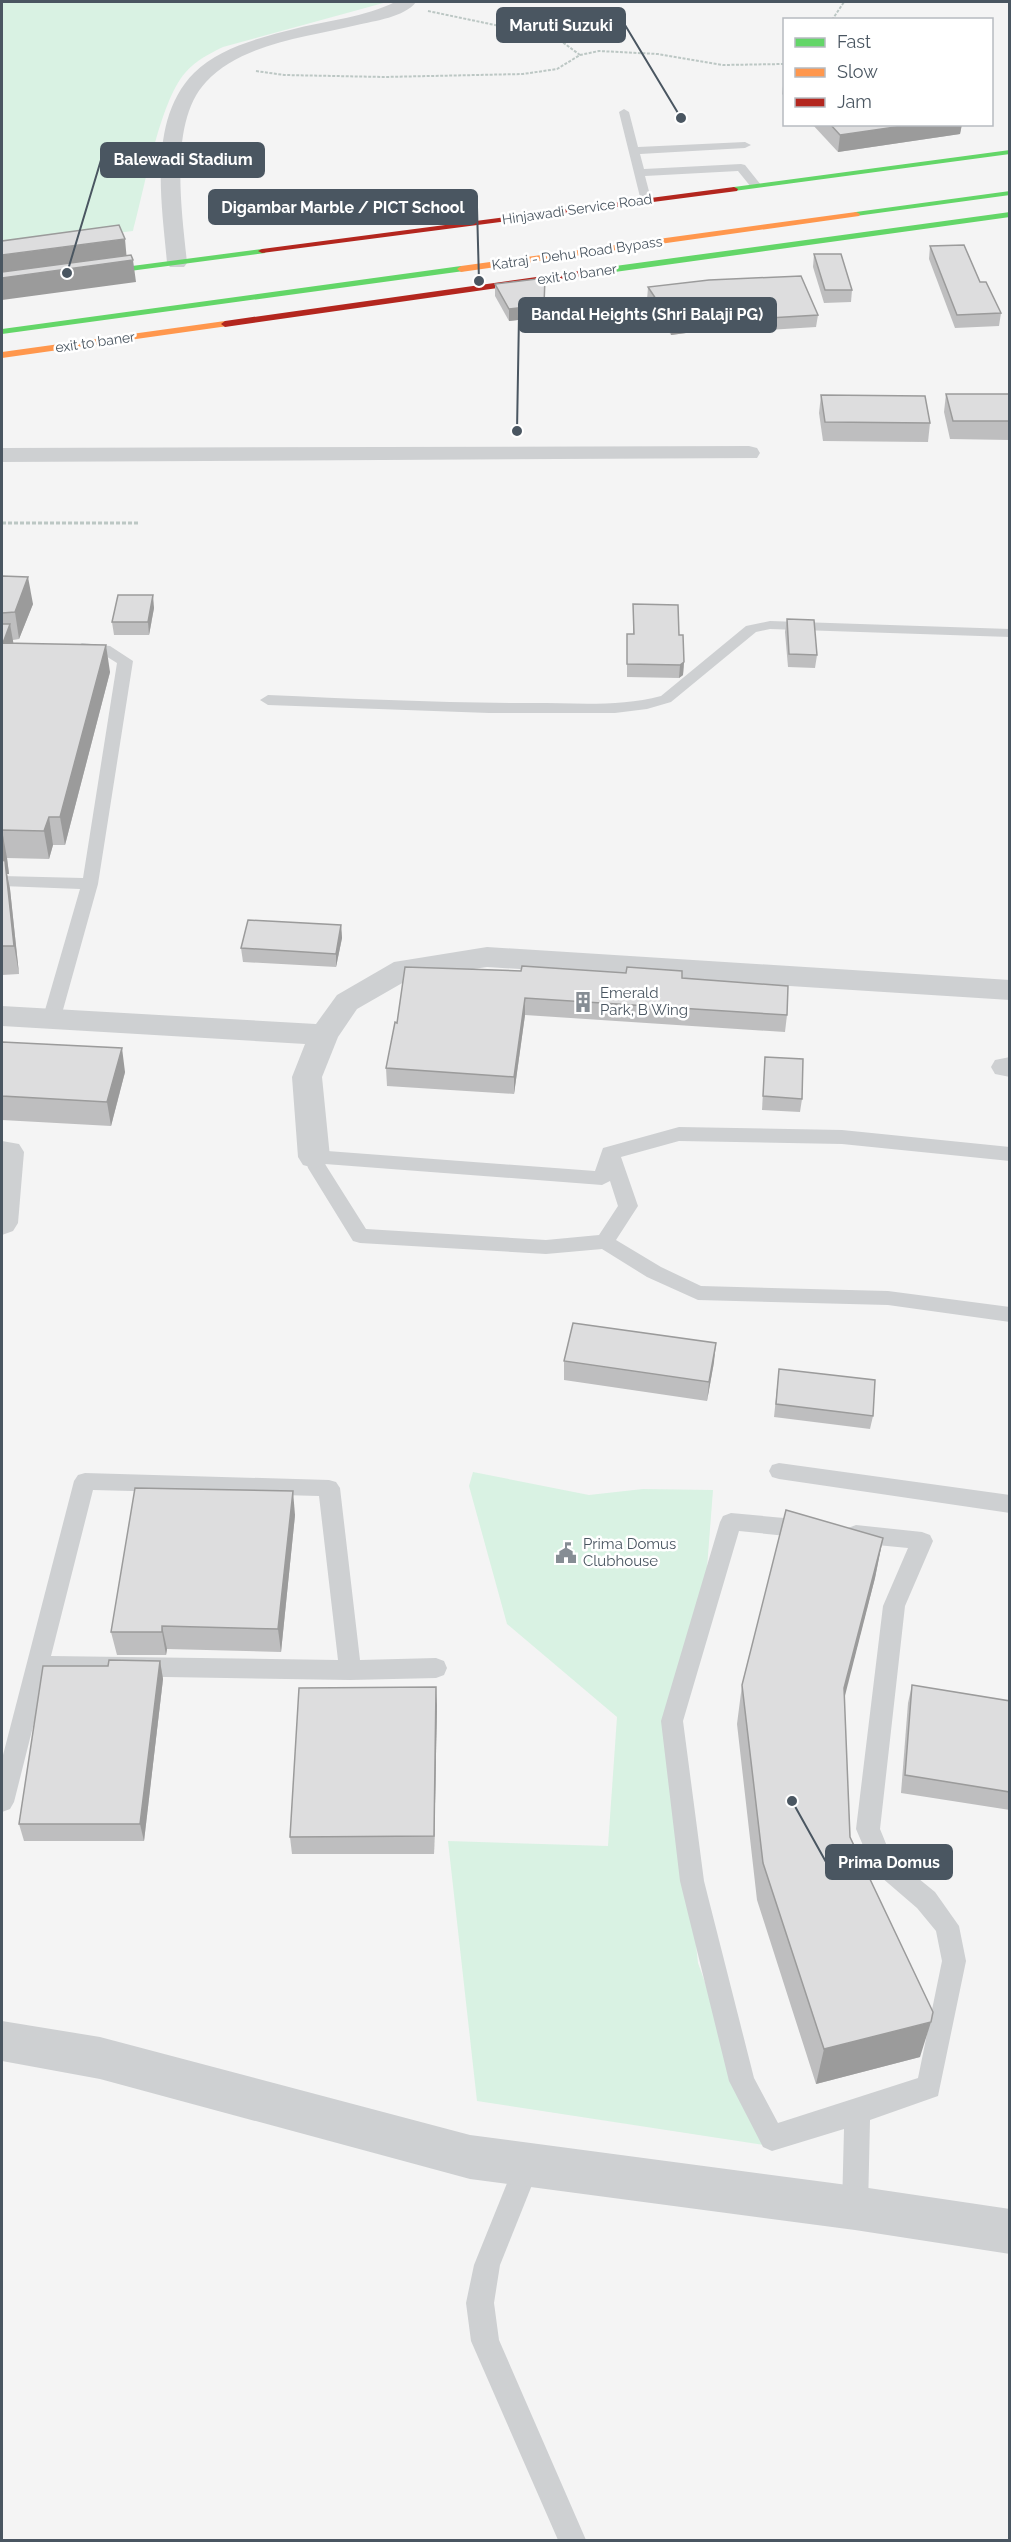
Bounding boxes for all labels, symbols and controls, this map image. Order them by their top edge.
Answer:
callout: Maruti Suzuki [497,8,625,42]
text: Maruti Suzuki [509,16,613,35]
legend [783,18,993,126]
text: Fast [837,31,871,52]
text: Slow [837,61,878,82]
text: Jam [837,91,872,112]
callout: Balewadi Stadium [101,143,264,177]
text: Balewadi Stadium [113,150,253,169]
callout: Digambar Marble / PICT School [209,190,477,224]
street label: Hinjawadi Service Road [501,191,653,227]
text: Digambar Marble / PICT School [221,198,466,217]
street label: Katraj - Dehu Road Bypass [491,233,664,273]
street label: exit to baner [536,260,618,288]
callout: Bandal Heights (Shri Balaji PG) [519,298,776,332]
text: Bandal Heights (Shri Balaji PG) [531,305,763,324]
street label: exit to baner [54,328,136,356]
place label: Emerald Park, B Wing [600,984,688,1019]
building icon: Emerald Park, B Wing [571,990,595,1014]
place label: Prima Domus Clubhouse [583,1535,676,1570]
public building icon: Prima Domus Clubhouse [554,1541,578,1565]
callout: Prima Domus [826,1845,952,1879]
text: Prima Domus [838,1853,940,1872]

